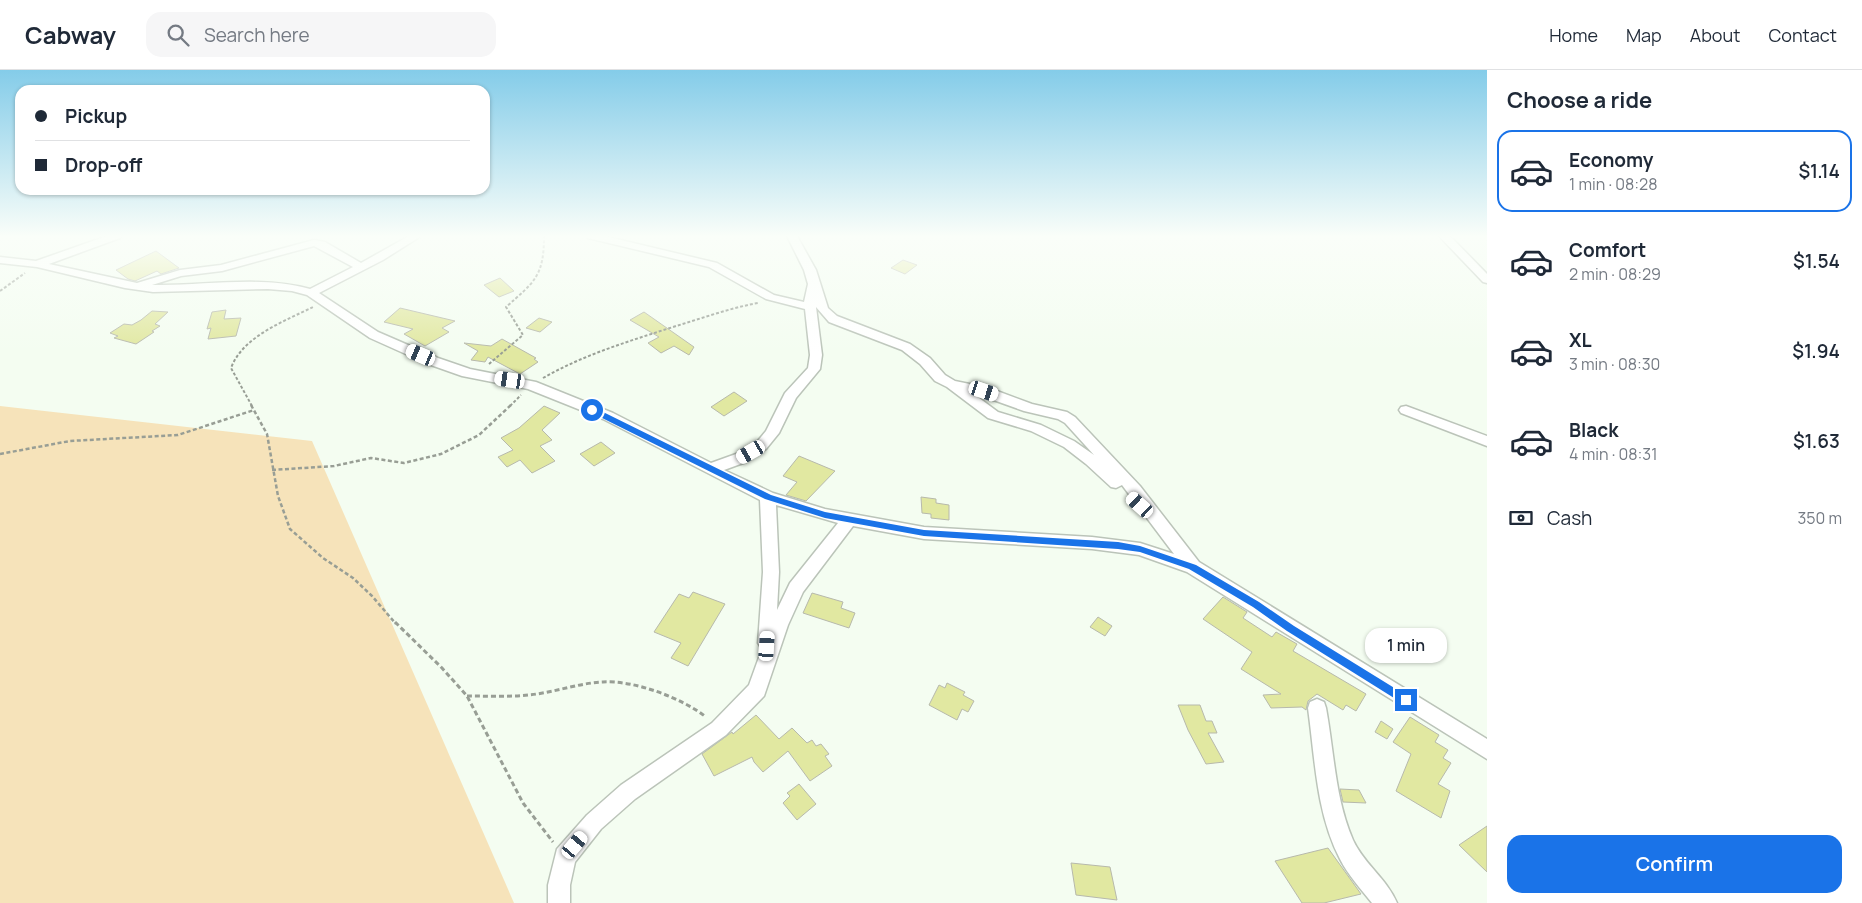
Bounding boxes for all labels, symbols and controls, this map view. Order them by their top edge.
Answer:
search box [146,12,496,57]
text: Cabway [25,18,116,51]
icon: search [164,21,192,49]
text: Search here [204,22,310,48]
text: Home [1549,23,1598,47]
text: Map [1626,23,1662,47]
text: About [1690,23,1740,47]
text: Contact [1768,23,1837,47]
text: Choose a ride [1507,85,1652,115]
text: Pickup [65,103,127,129]
text: Economy [1569,147,1653,173]
icon: car [1509,149,1554,194]
text: Drop-off [65,152,142,178]
text: $1.14 [1798,158,1840,184]
text: 1 min · 08:28 [1569,173,1658,195]
text: Comfort [1569,237,1646,263]
icon: car [1509,239,1554,284]
text: $1.54 [1793,248,1840,274]
text: 2 min · 08:29 [1569,263,1661,285]
text: XL [1569,327,1592,353]
icon: car [1509,329,1554,374]
text: $1.94 [1792,338,1840,364]
car [404,342,437,368]
text: 3 min · 08:30 [1569,353,1660,375]
car [494,370,525,390]
car [967,379,1000,403]
route start [581,399,603,421]
text: Black [1569,417,1618,443]
icon: car [1509,419,1554,464]
text: $1.63 [1793,428,1840,454]
car [734,438,767,466]
text: 4 min · 08:31 [1569,443,1657,465]
car [1123,489,1156,521]
icon: cash [1507,504,1535,532]
text: Cash [1547,505,1592,531]
text: 350 m [1797,507,1842,529]
callout: 1 min [1365,628,1447,662]
car [758,631,775,661]
text: 1 min [1387,634,1425,656]
route end [1395,689,1417,711]
car [559,829,590,861]
button: Confirm [1507,835,1842,893]

